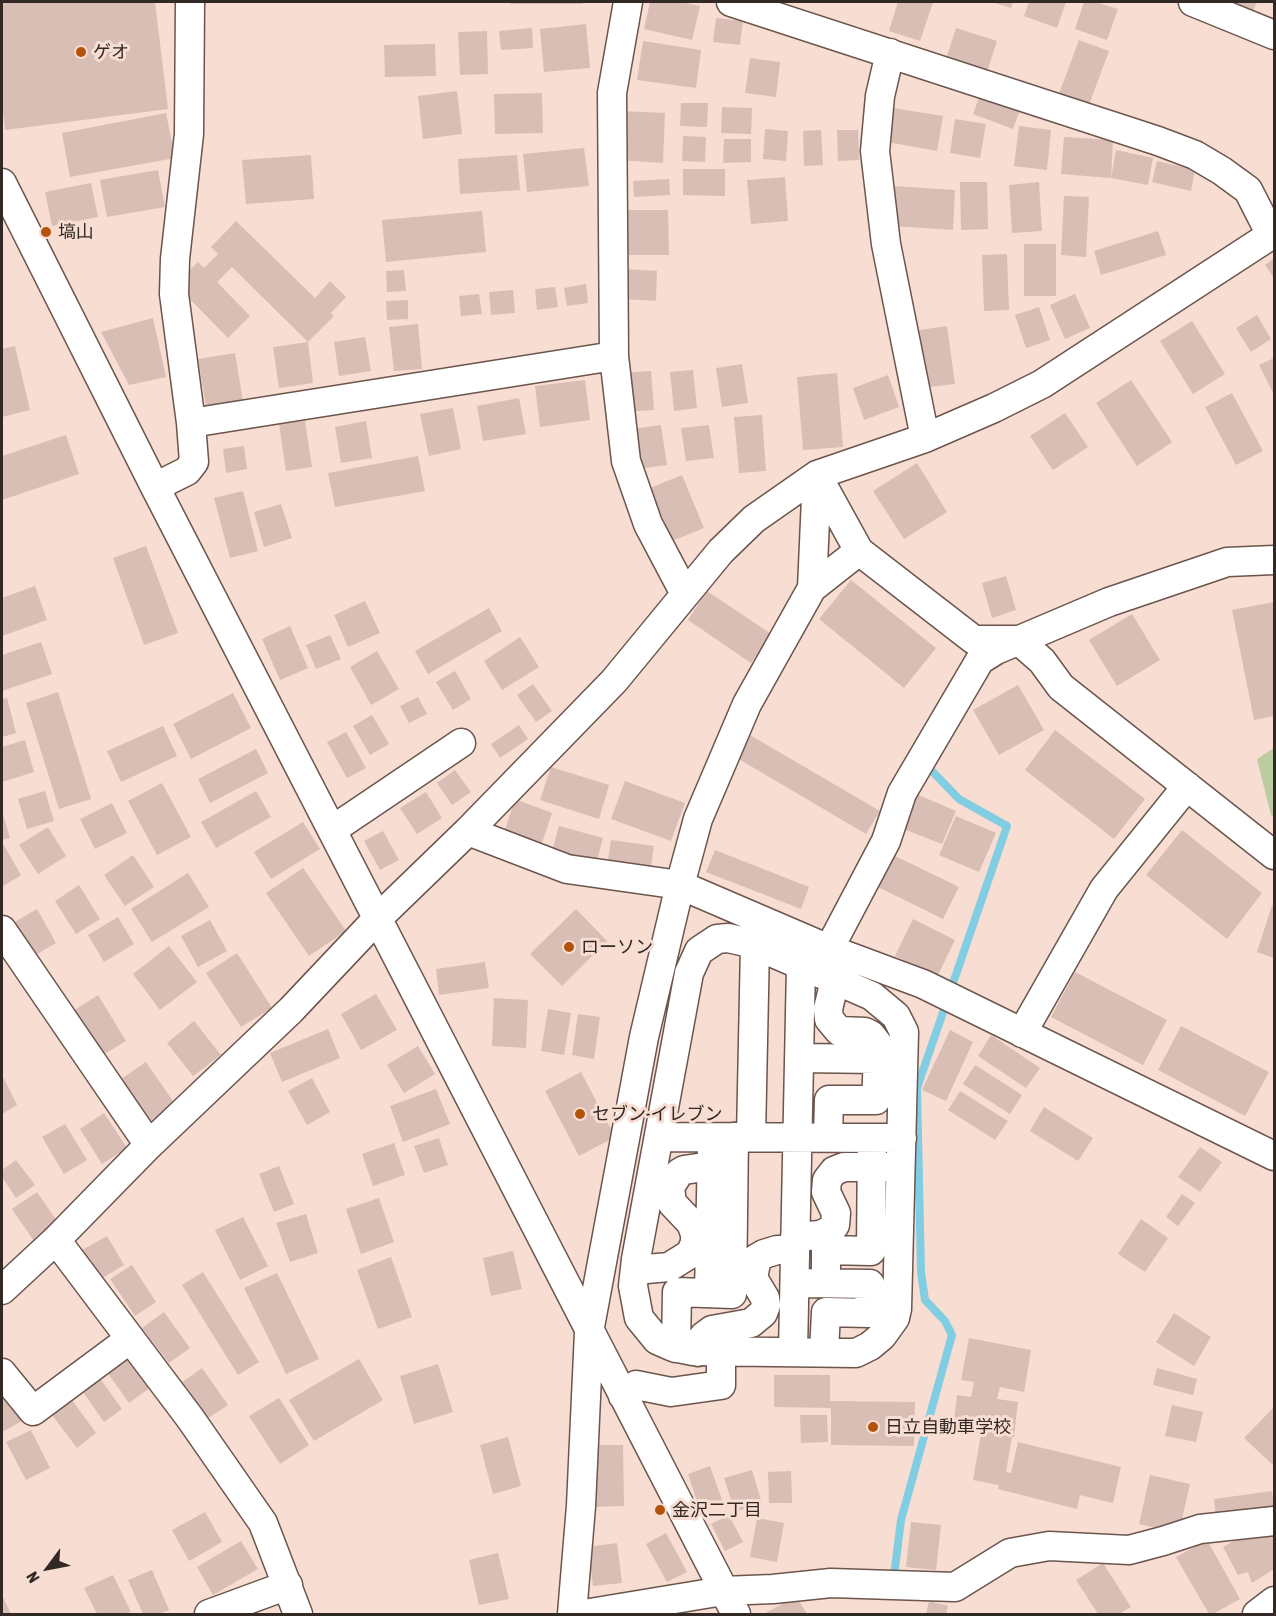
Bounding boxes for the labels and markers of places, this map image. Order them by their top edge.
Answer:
place label: ゲオ [93,41,129,63]
marker: ゲオ [74,45,88,59]
place label: 塙山 [58,221,94,243]
marker: 塙山 [39,225,53,239]
place label: ローソン [581,936,653,958]
marker: ローソン [562,940,576,954]
place label: セブン-イレブン [592,1103,722,1125]
marker: セブン-イレブン [573,1107,587,1121]
place label: 日立自動車学校 [885,1416,1011,1438]
marker: 日立自動車学校 [866,1420,880,1434]
place label: 金沢二丁目 [672,1499,762,1521]
marker: 金沢二丁目 [653,1503,667,1517]

